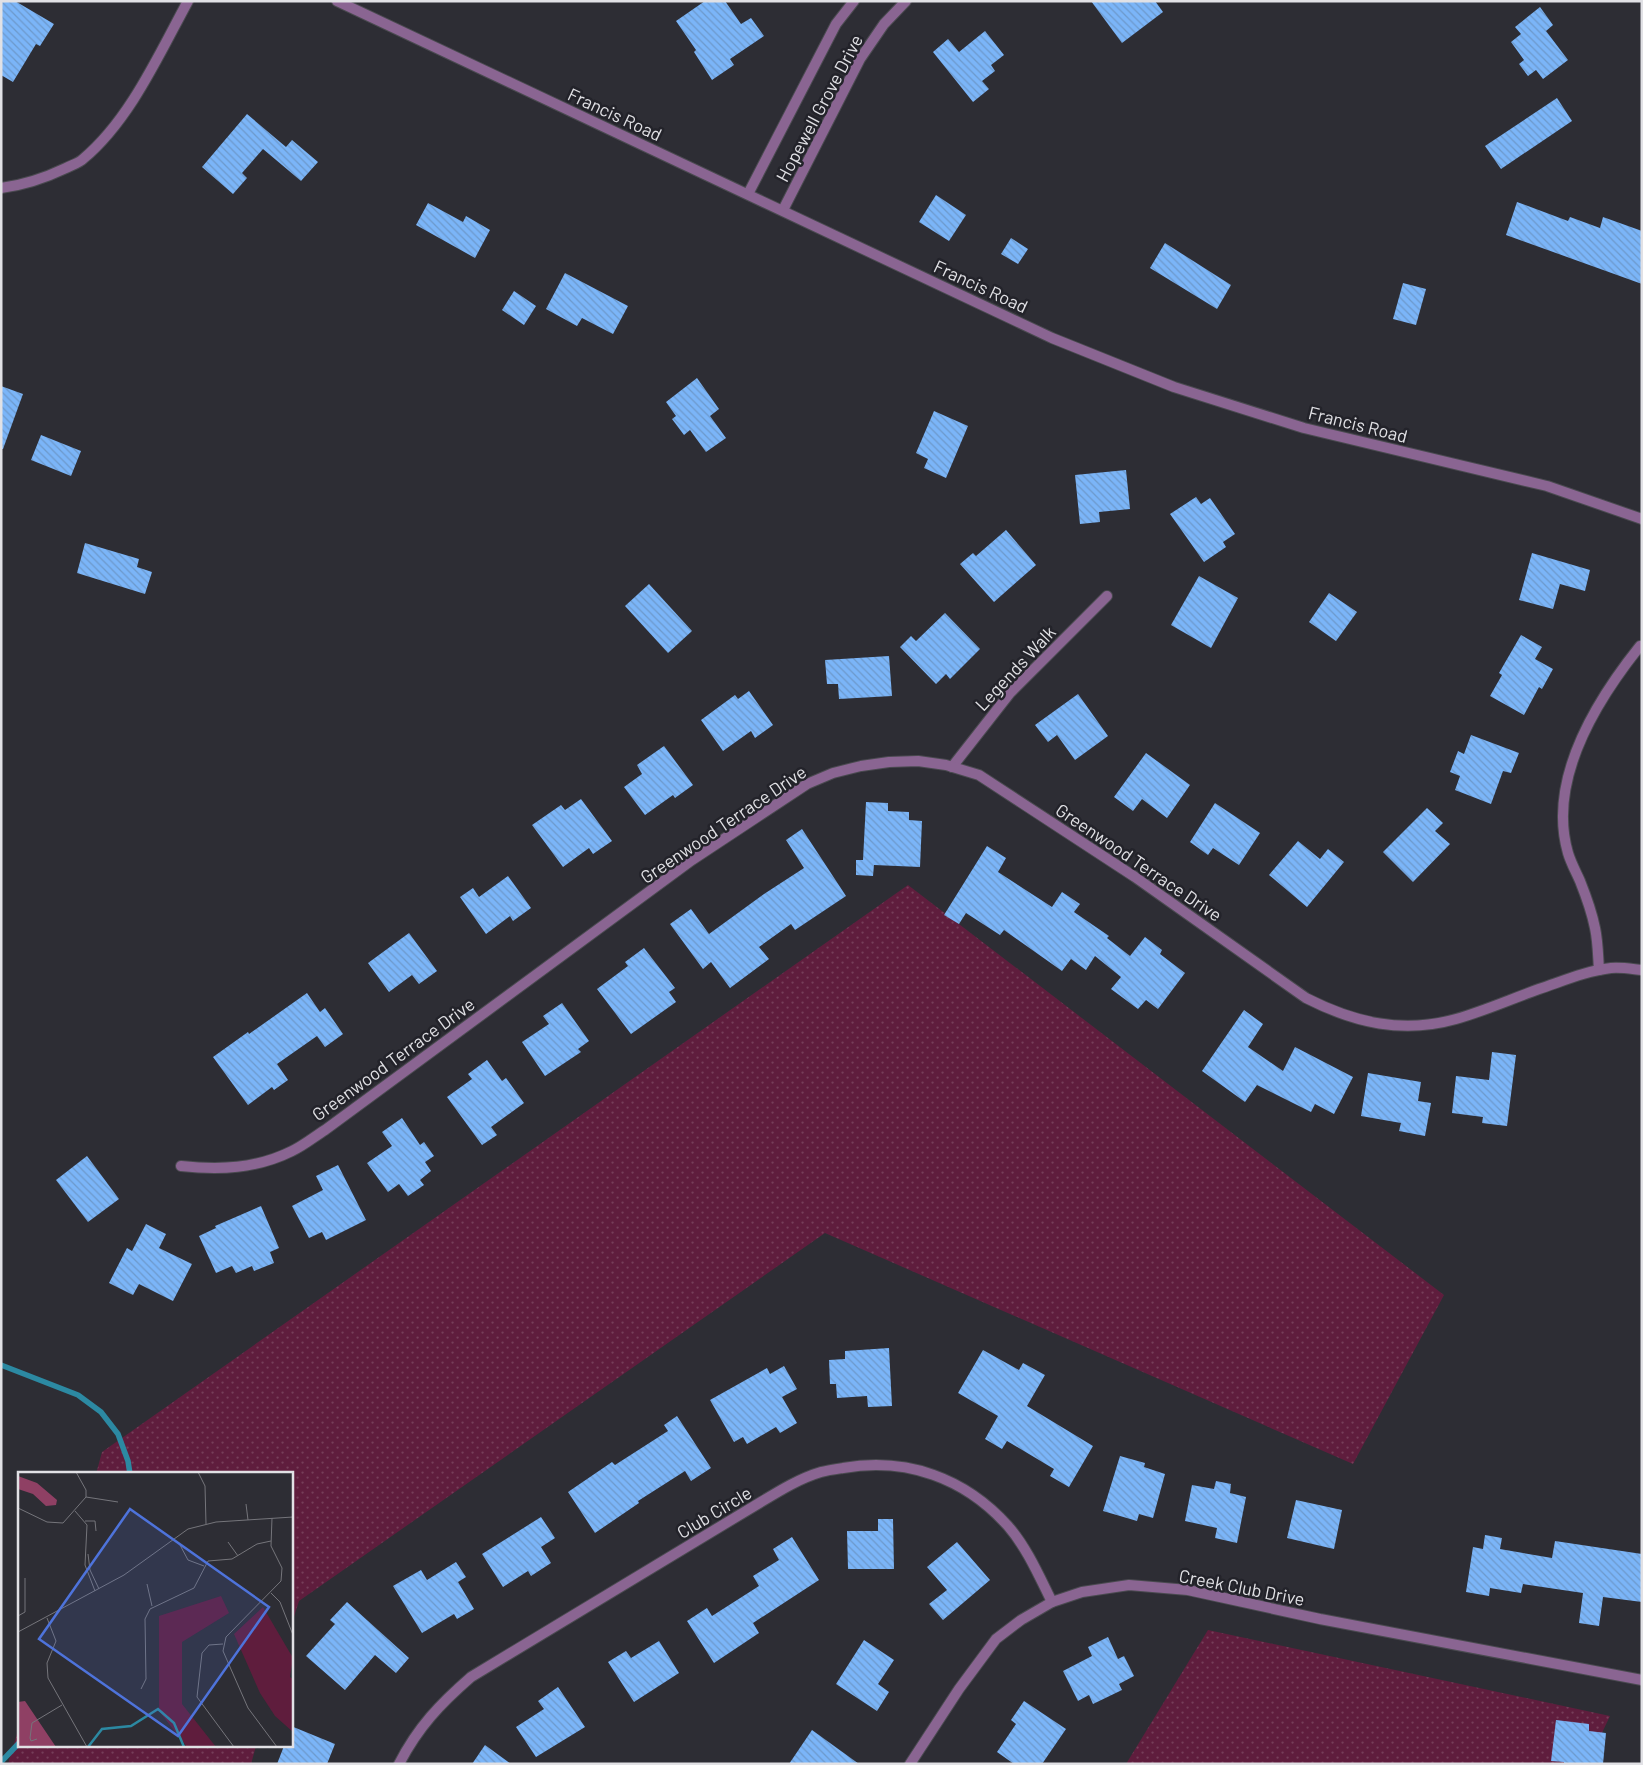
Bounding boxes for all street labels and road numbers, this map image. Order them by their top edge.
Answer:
street label: Hopewell Grove Drive [771,31,867,185]
street label: Francis Road [564,83,666,145]
street label: Francis Road [930,255,1032,317]
street label: Francis Road [1306,401,1410,447]
street label: Legends Walk [970,621,1060,715]
street label: Greenwood Terrace Drive [636,760,810,888]
street label: Greenwood Terrace Drive [1052,798,1226,926]
street label: Greenwood Terrace Drive [307,993,479,1125]
street label: Club Circle [673,1481,755,1543]
street label: Creek Club Drive [1177,1564,1307,1610]

